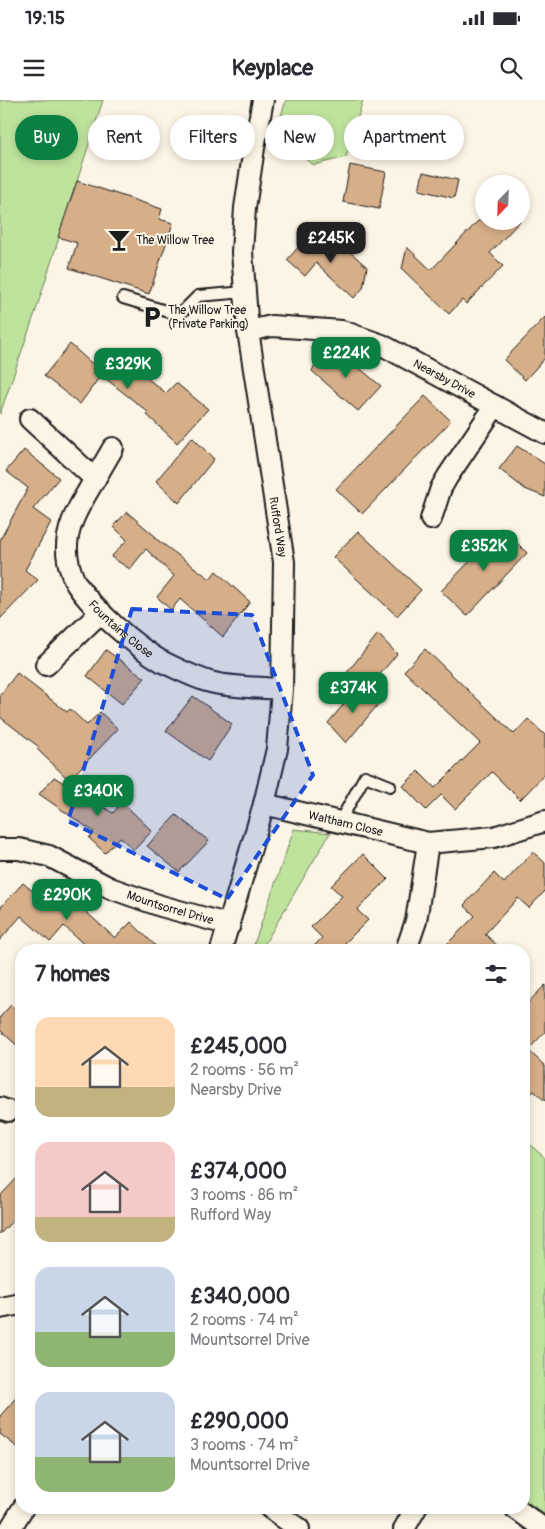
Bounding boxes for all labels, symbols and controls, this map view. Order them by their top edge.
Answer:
text: 19:15 [25,6,65,30]
icon: menu [20,54,48,82]
text: Keyplace [232,54,313,82]
icon: search [497,54,525,82]
chip: Buy [15,115,78,160]
chip: Rent [88,115,160,160]
chip: Filters [170,115,255,160]
chip: New [265,115,334,160]
chip: Apartment [344,115,464,160]
north arrow [475,175,530,230]
map controls [475,175,530,230]
pin: £245K [296,221,366,264]
bar icon: The Willow Tree [106,227,132,253]
text: £245K [308,228,354,248]
place label: The Willow Tree [136,233,214,248]
place label: The Willow Tree (Private Parking) [168,303,249,332]
parking icon: The Willow Tree (Private Parking) [139,304,165,330]
pin: £224K [311,336,381,379]
text: £224K [322,343,370,363]
pin: £329K [93,348,163,390]
text: £329K [105,354,151,374]
street label: Nearsby Drive [410,356,478,402]
street label: Rufford Way [265,496,290,558]
pin: £352K [449,530,519,572]
text: £352K [461,536,507,556]
street label: Fountains Close [85,597,156,662]
pin: £374K [318,672,388,714]
text: £374K [330,678,376,698]
pin: £340K [63,774,133,817]
text: £340K [73,781,123,801]
street label: Waltham Close [307,808,384,840]
pin: £290K [32,878,102,921]
text: £290K [43,885,91,905]
street label: Mountsorrel Drive [125,888,215,928]
icon: filters [482,960,510,988]
text: 7 homes [35,961,110,988]
text: £245,000 [190,1033,287,1060]
icon: home [75,1037,135,1097]
text: 2 rooms · 56 m² [190,1060,299,1080]
text: Nearsby Drive [190,1080,281,1100]
text: £374,000 [190,1158,287,1185]
icon: home [75,1162,135,1222]
text: 3 rooms · 86 m² [190,1185,298,1205]
text: Rufford Way [190,1205,271,1225]
text: £340,000 [190,1283,290,1310]
icon: home [75,1287,135,1347]
text: 2 rooms · 74 m² [190,1310,299,1330]
text: Mountsorrel Drive [190,1330,310,1350]
text: £290,000 [190,1408,289,1435]
icon: home [75,1412,135,1472]
text: 3 rooms · 74 m² [190,1435,299,1455]
text: Mountsorrel Drive [190,1455,310,1475]

